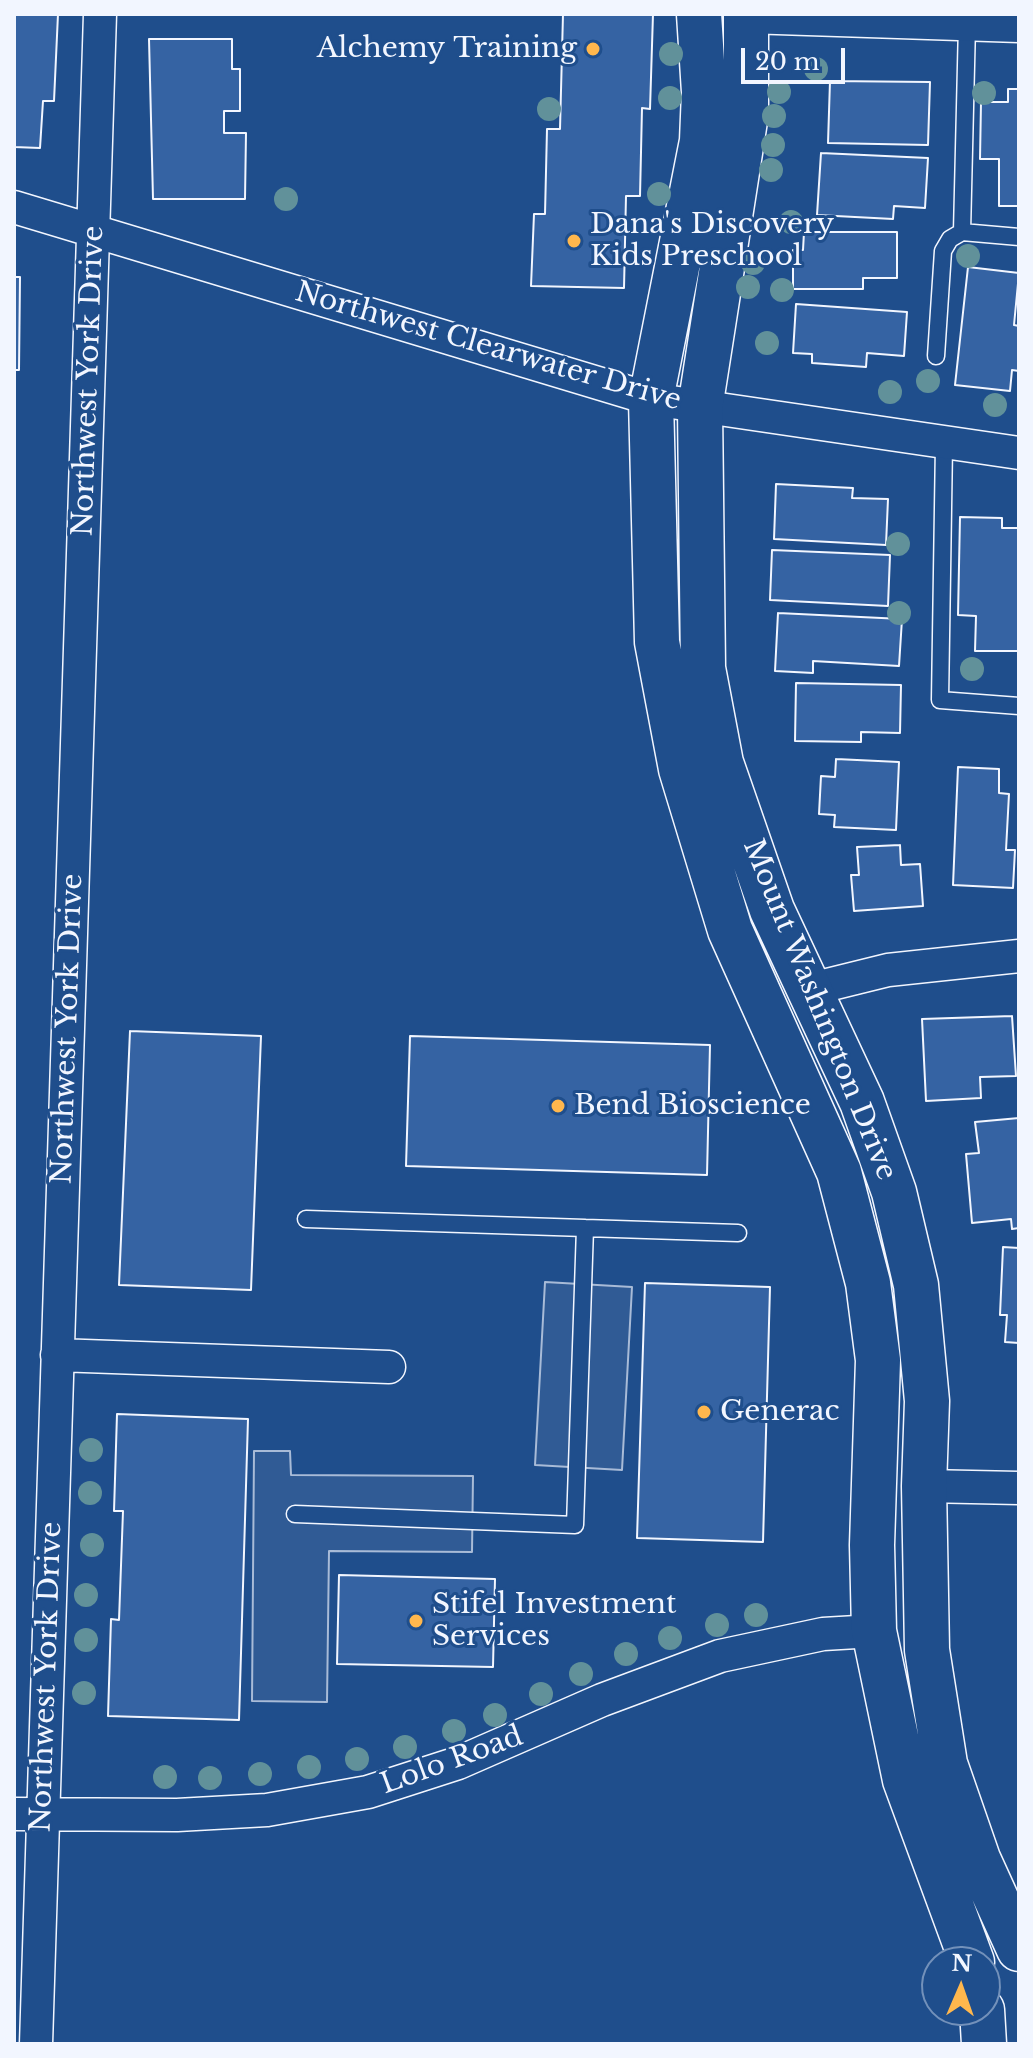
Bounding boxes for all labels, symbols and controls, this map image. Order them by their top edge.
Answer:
place label: Alchemy Training [317,32,577,66]
scale bar [745,32,849,82]
marker: Alchemy Training [584,40,602,58]
text: 20 m [755,47,820,76]
place label: Dana's Discovery Kids Preschool [590,208,834,274]
street label: Northwest York Drive [67,225,111,537]
marker: Dana's Discovery Kids Preschool [565,232,583,250]
street label: Northwest Clearwater Drive [291,276,685,418]
street label: Mount Washington Drive [735,835,903,1185]
street label: Northwest York Drive [46,873,90,1185]
place label: Bend Bioscience [574,1089,811,1123]
marker: Bend Bioscience [549,1097,567,1115]
place label: Generac [720,1395,840,1429]
marker: Generac [695,1403,713,1421]
street label: Northwest York Drive [25,1521,69,1833]
place label: Stifel Investment Services [432,1588,677,1654]
marker: Stifel Investment Services [407,1612,425,1630]
street label: Lolo Road [376,1720,528,1802]
north arrow [921,1946,1001,2026]
text: N [951,1950,973,1977]

